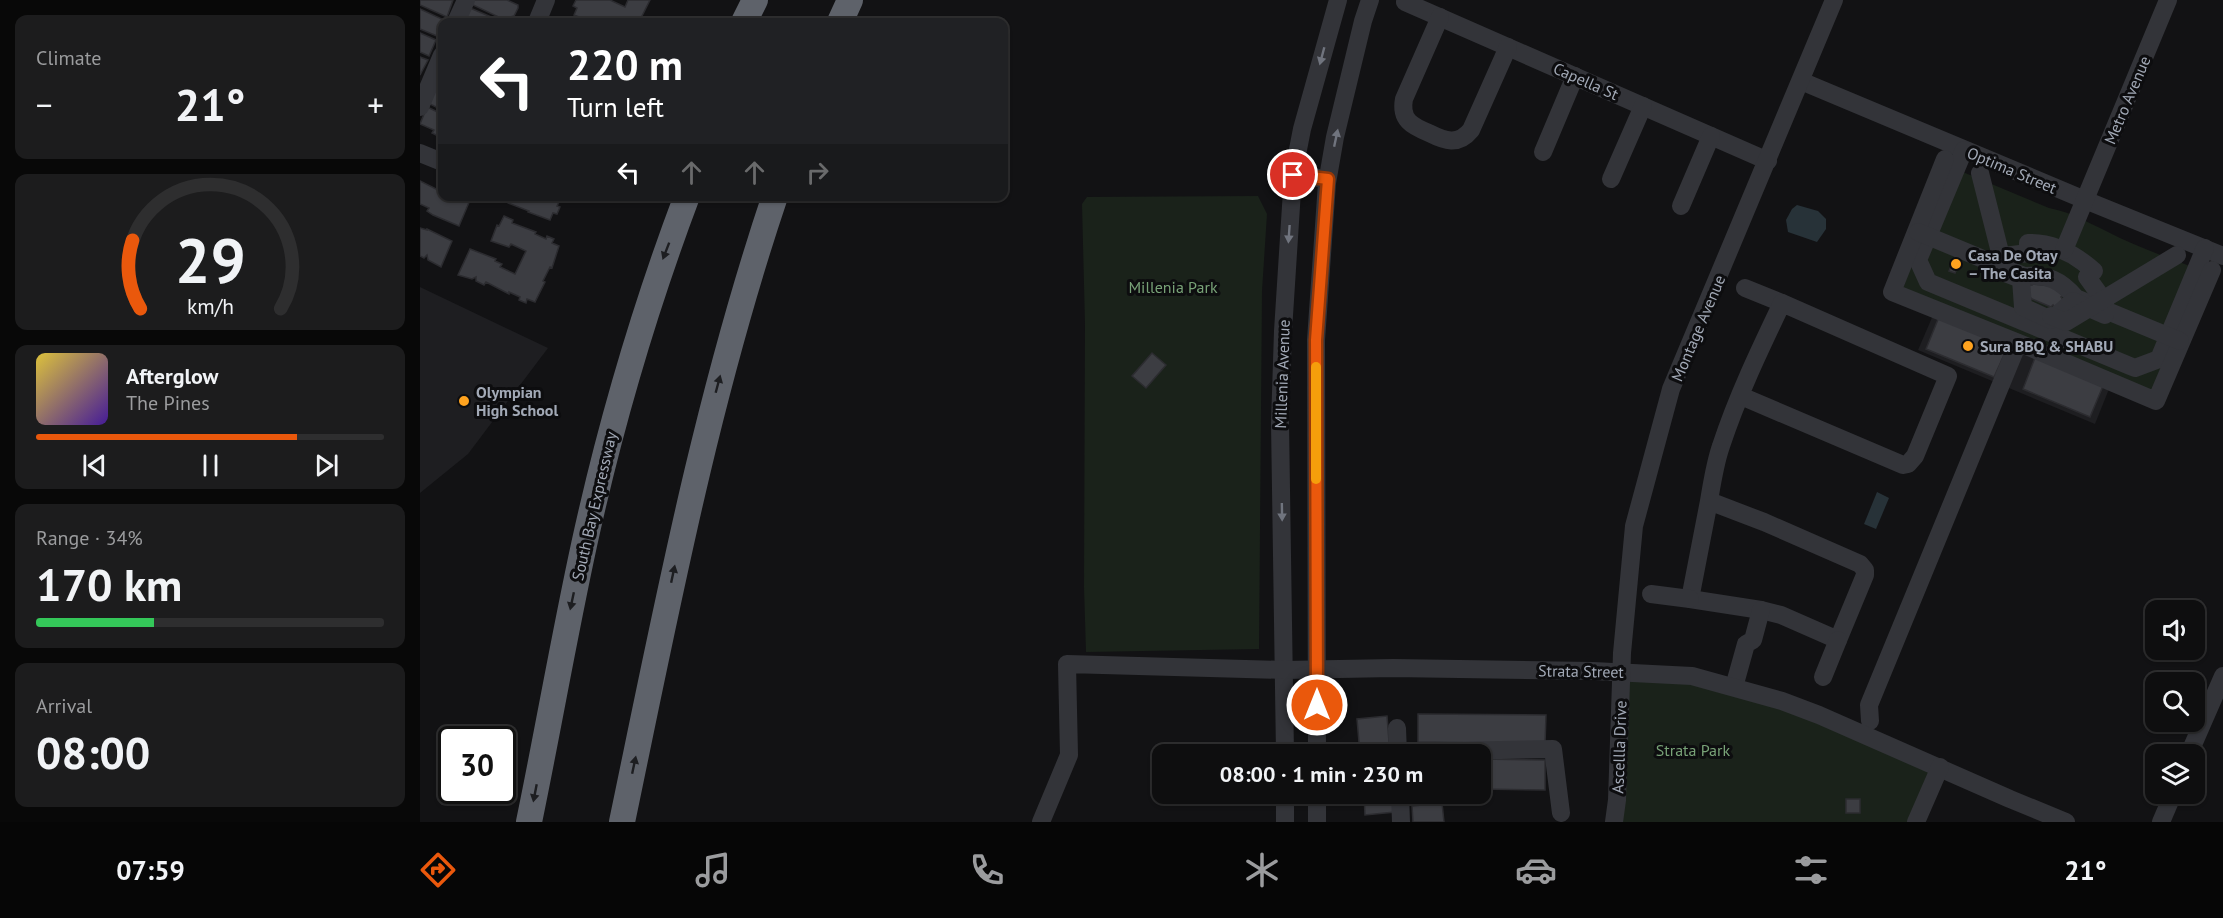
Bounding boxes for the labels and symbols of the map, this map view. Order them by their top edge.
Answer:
one-way arrow [1317,48,1326,66]
street label: Metro Avenue [2099,53,2155,147]
street label: Capella St [1550,58,1622,104]
one-way arrow [1331,128,1341,147]
street label: Optima Street [1964,142,2060,198]
pin [1267,149,1318,200]
one-way arrow [1285,224,1294,243]
one-way arrow [661,242,671,260]
place label: Casa De Otay – The Casita [1968,245,2058,283]
marker: Casa De Otay – The Casita [1949,257,1963,271]
street label: Montage Avenue [1667,272,1729,384]
park label: Millenia Park [1128,277,1218,297]
street label: Millenia Avenue [1270,319,1294,429]
place label: Sura BBQ & SHABU [1980,336,2113,356]
marker: Sura BBQ & SHABU [1961,339,1975,353]
one-way arrow [714,375,724,393]
place label: Olympian High School [476,382,558,420]
marker: Olympian High School [457,394,471,408]
street label: South Bay Expressway [567,429,621,582]
one-way arrow [1277,502,1287,521]
one-way arrow [669,564,678,583]
one-way arrow [567,592,576,611]
street label: Strata Street [1538,660,1625,682]
position arrow [1285,673,1349,737]
street label: Ascellla Drive [1607,700,1631,794]
speed limit sign: 30 [438,726,516,804]
park label: Strata Park [1656,740,1731,760]
one-way arrow [630,755,639,774]
one-way arrow [530,784,539,803]

